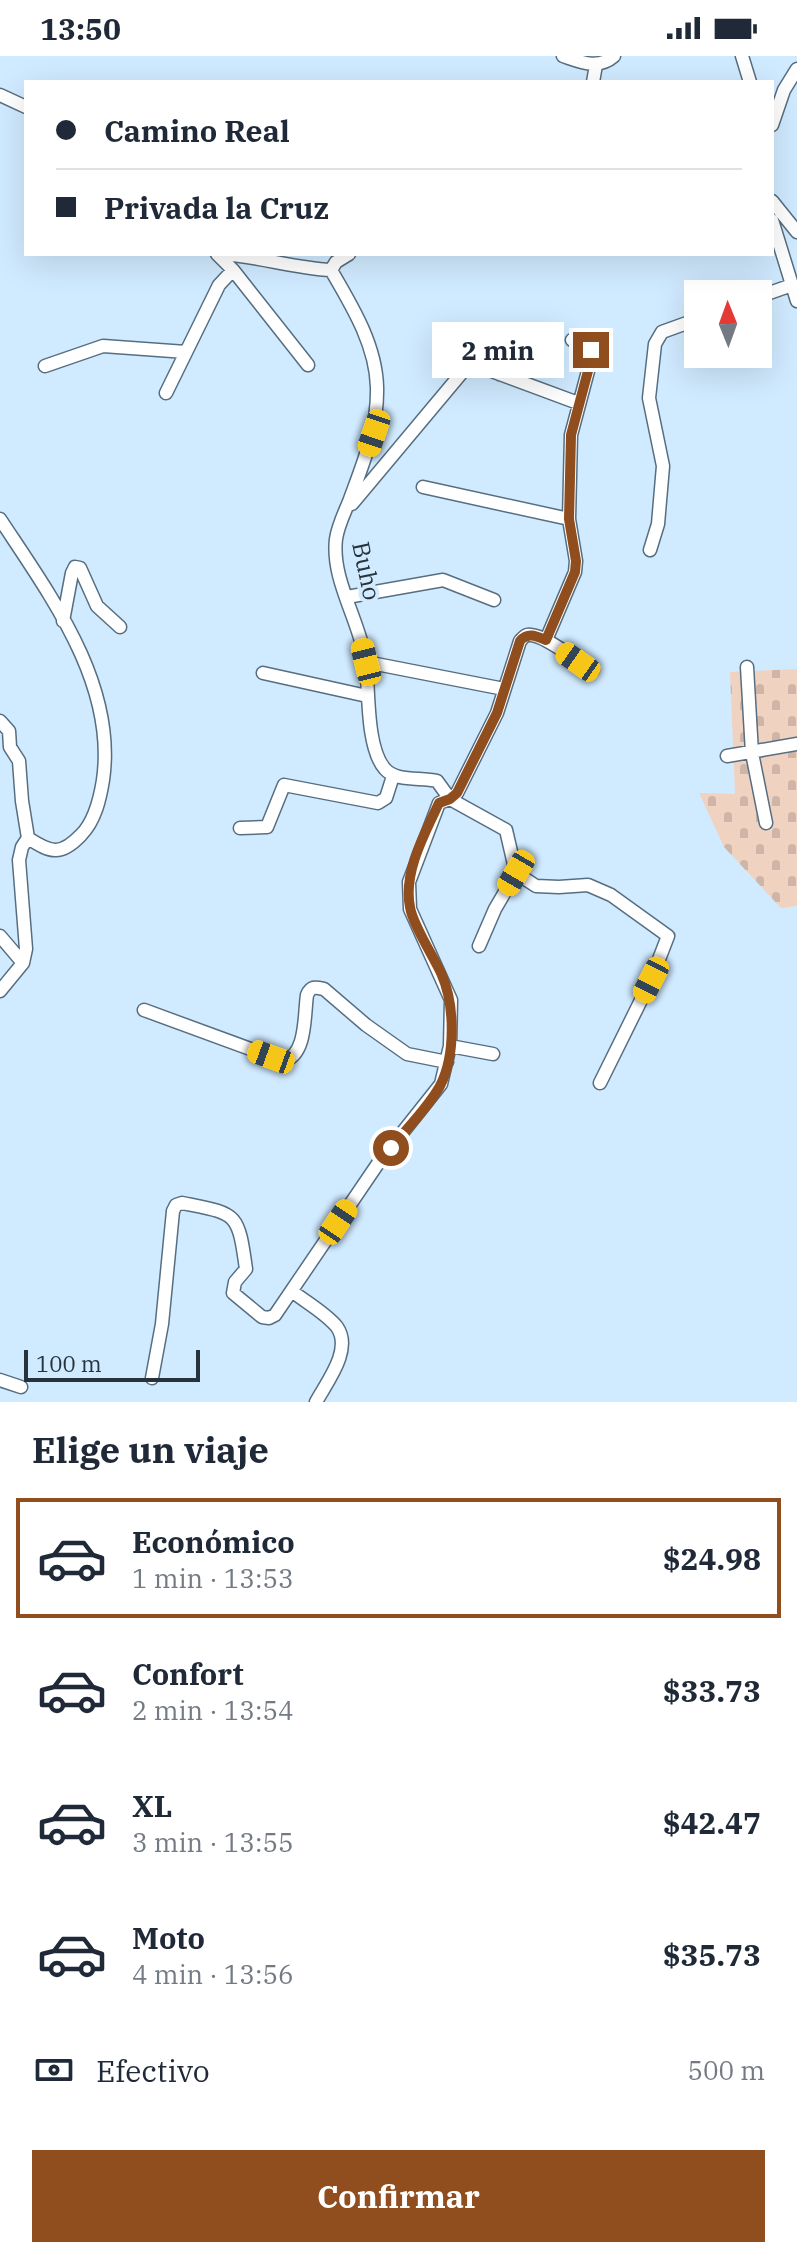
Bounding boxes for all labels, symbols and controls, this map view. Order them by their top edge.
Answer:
text: 13:50 [40,9,121,48]
text: Camino Real [104,111,290,150]
text: Privada la Cruz [104,188,329,227]
north arrow [684,280,772,368]
map controls [684,280,772,368]
callout: 2 min [431,322,563,378]
route end [573,332,609,368]
text: 2 min [462,333,534,367]
car [355,406,393,460]
street label: Buho [345,539,389,603]
car [349,636,383,688]
car [551,638,605,686]
car [494,846,538,900]
car [629,953,673,1007]
car [244,1038,298,1076]
route start [373,1130,409,1166]
car [315,1195,361,1249]
scale bar [24,1346,200,1382]
text: 100 m [36,1349,102,1378]
text: Elige un viaje [32,1426,269,1473]
icon: car [36,1522,108,1594]
text: Económico [132,1522,295,1561]
text: $24.98 [663,1539,761,1578]
text: 1 min · 13:53 [132,1561,294,1595]
icon: car [36,1654,108,1726]
text: Confort [132,1654,244,1693]
text: $33.73 [663,1671,761,1710]
text: 2 min · 13:54 [132,1693,294,1727]
icon: car [36,1786,108,1858]
text: XL [132,1786,172,1825]
text: $42.47 [663,1803,761,1842]
text: 3 min · 13:55 [132,1825,294,1859]
icon: car [36,1918,108,1990]
text: Moto [132,1918,205,1957]
text: $35.73 [663,1935,761,1974]
text: 4 min · 13:56 [132,1957,294,1991]
icon: cash [32,2048,76,2092]
text: Efectivo [96,2051,210,2090]
text: 500 m [687,2053,765,2087]
button: Confirmar [32,2150,765,2242]

